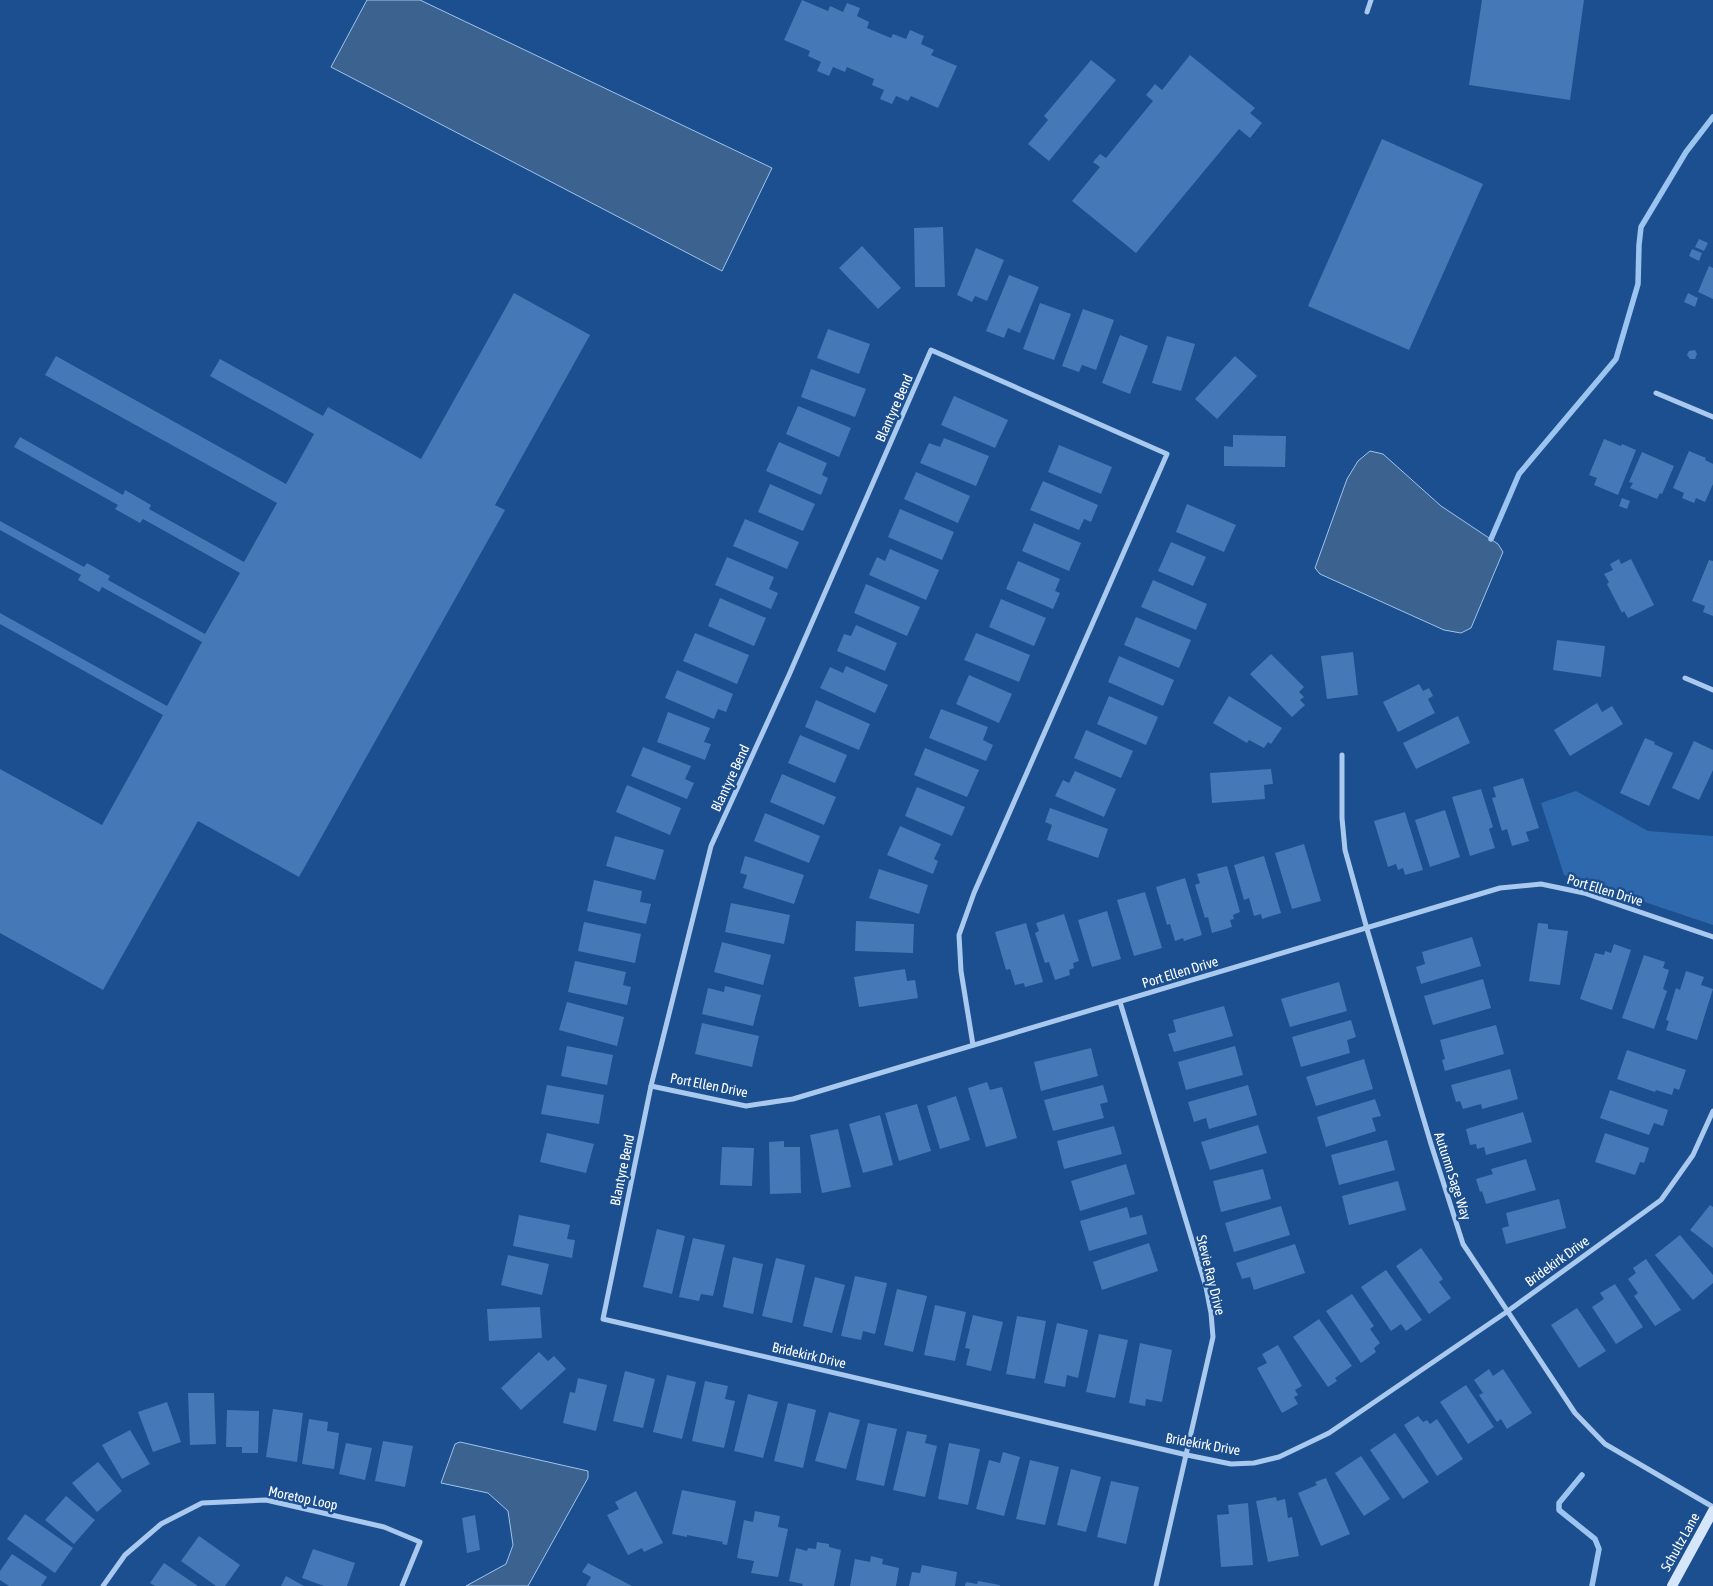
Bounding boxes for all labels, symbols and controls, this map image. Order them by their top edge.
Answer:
street label: Blantyre Bend [872,372,916,444]
street label: Blantyre Bend [707,742,753,814]
street label: Port Ellen Drive [1565,871,1645,909]
street label: Port Ellen Drive [1140,953,1220,991]
street label: Port Ellen Drive [669,1070,749,1100]
street label: Autumn Sage Way [1431,1130,1475,1222]
street label: Blantyre Bend [607,1133,637,1207]
street label: Bridekirk Drive [1522,1232,1592,1290]
street label: Stevie Ray Drive [1193,1233,1229,1317]
street label: Bridekirk Drive [771,1339,847,1371]
street label: Bridekirk Drive [1165,1430,1241,1458]
street label: Moretop Loop [267,1483,340,1513]
street label: Schultz Lane [1657,1510,1703,1574]

